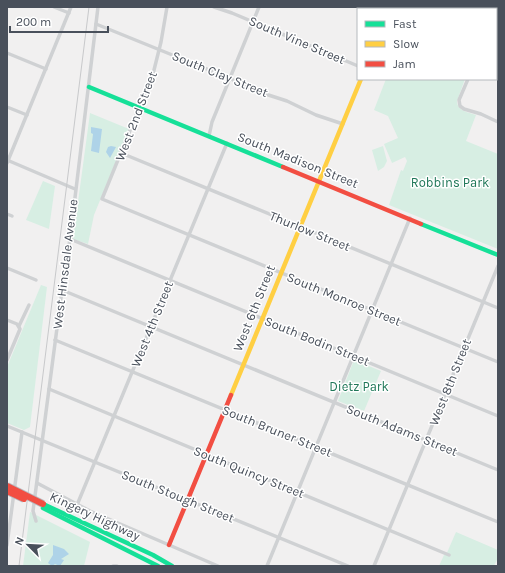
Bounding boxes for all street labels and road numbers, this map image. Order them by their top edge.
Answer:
street label: South Vine Street [247,13,347,67]
street label: South Clay Street [170,48,270,100]
street label: West 2nd Street [112,69,160,163]
street label: South Madison Street [235,129,361,191]
street label: West Hinsdale Avenue [50,198,80,330]
street label: Thurlow Street [267,208,353,254]
street label: West 6th Street [230,263,278,353]
street label: South Monroe Street [285,269,403,329]
street label: West 4th Street [128,279,176,369]
street label: South Bodin Street [262,313,372,369]
street label: West 8th Street [426,336,474,428]
street label: South Adams Street [344,401,460,459]
street label: South Bruner Street [220,402,334,460]
street label: South Quincy Street [191,443,307,501]
street label: South Stough Street [119,467,237,526]
street label: Kingery Highway [47,489,143,543]

